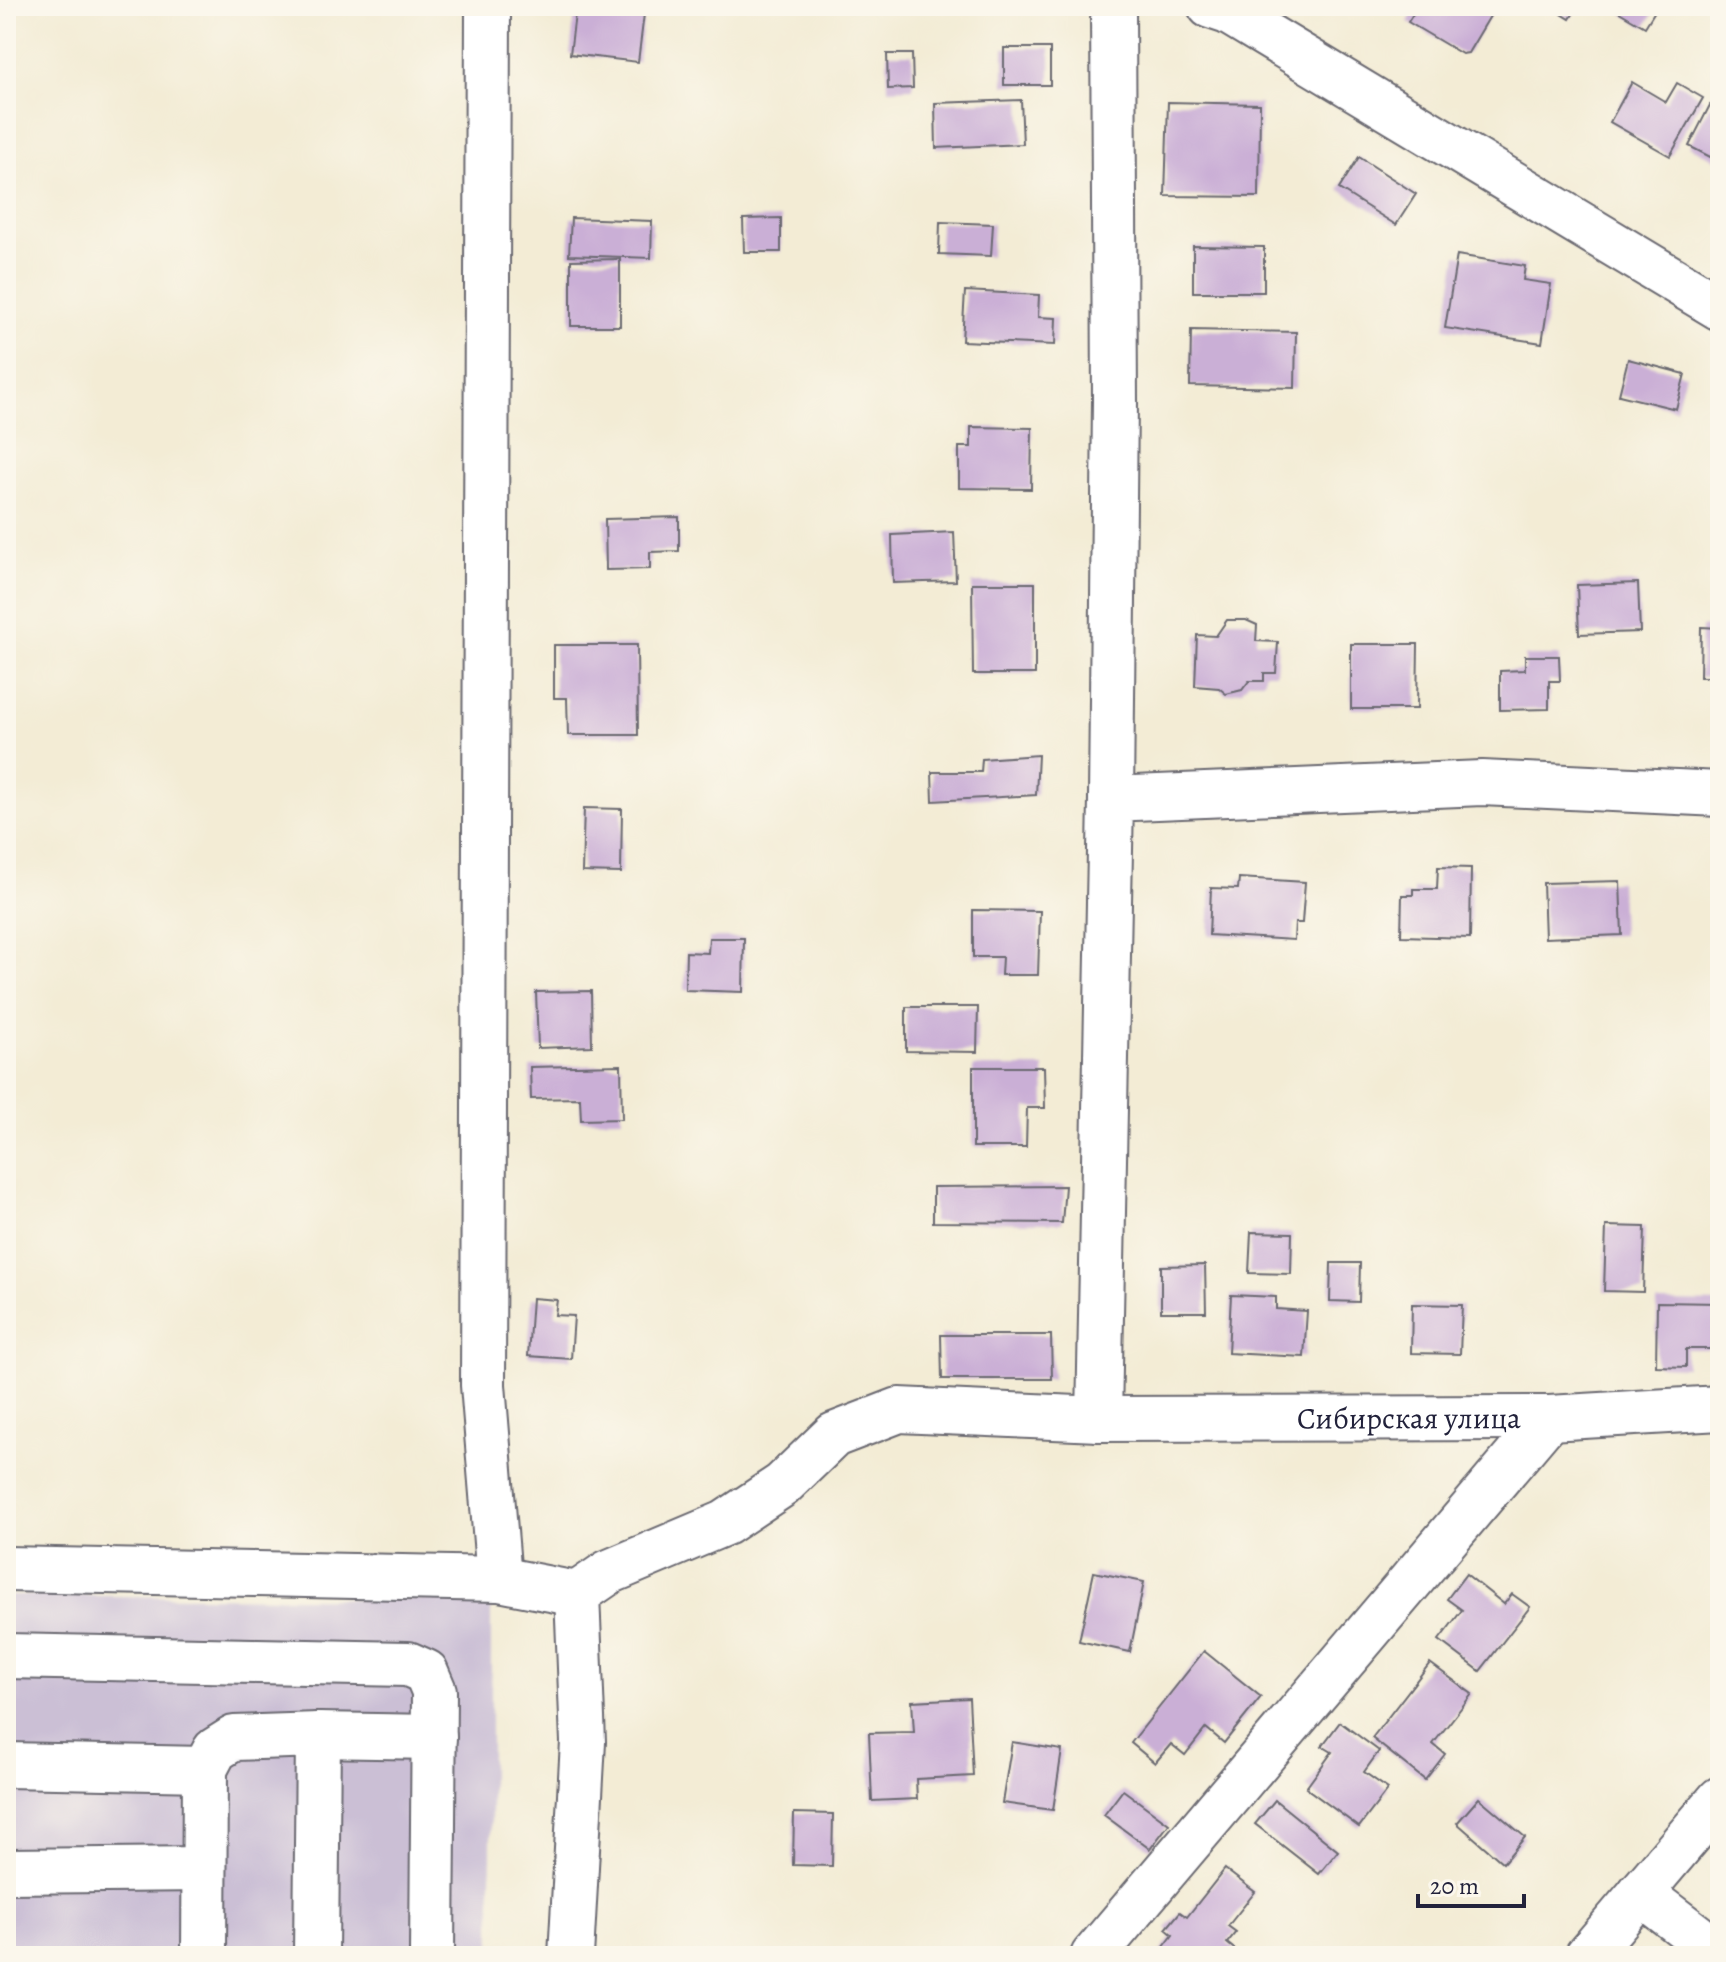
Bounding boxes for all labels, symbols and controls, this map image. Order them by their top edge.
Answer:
street label: Сибирская улица [1297,1398,1521,1439]
scale bar [1418,1858,1524,1908]
text: 20 m [1430,1870,1479,1902]

